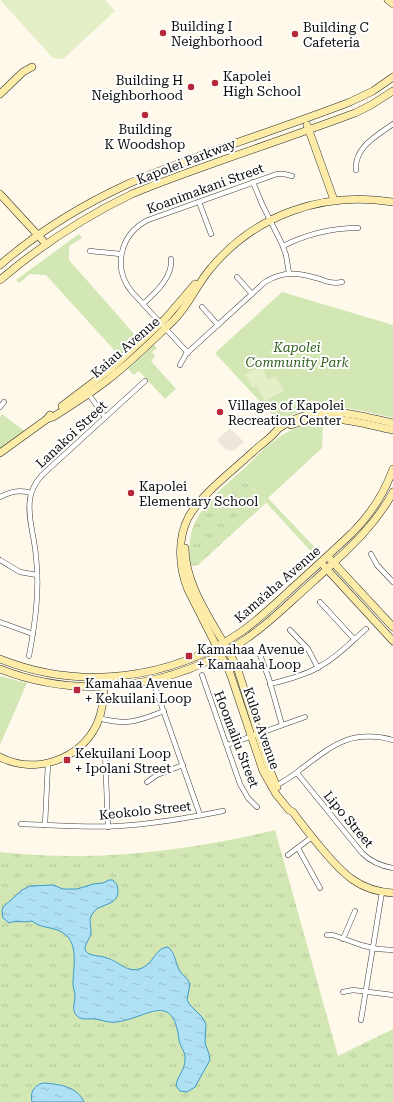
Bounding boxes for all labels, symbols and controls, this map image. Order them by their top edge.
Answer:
place label: Building I Neighborhood [171,19,263,49]
place label: Building C Cafeteria [303,20,369,50]
marker: Building I Neighborhood [158,28,168,38]
marker: Building C Cafeteria [290,29,300,39]
place label: Kapolei High School [223,69,301,99]
place label: Building H Neighborhood [91,73,184,103]
marker: Kapolei High School [210,78,220,88]
marker: Building H Neighborhood [186,82,196,92]
marker: Building K Woodshop [140,110,150,120]
place label: Building K Woodshop [105,122,185,152]
street label: Kapolei Parkway [135,136,238,187]
street label: Koanimakani Street [145,160,266,217]
street label: Kaiau Avenue [88,314,162,381]
park label: Kapolei Community Park [246,340,349,370]
street label: Lanakoi Street [33,398,110,471]
place label: Villages of Kapolei Recreation Center [228,398,344,428]
marker: Villages of Kapolei Recreation Center [215,407,225,417]
place label: Kapolei Elementary School [139,479,258,509]
marker: Kapolei Elementary School [126,488,136,498]
street label: Kama'aha Avenue [231,543,323,626]
place label: Kamahaa Avenue + Kamaaha Loop [197,642,304,672]
marker: Kamahaa Avenue + Kamaaha Loop [184,651,194,661]
place label: Kamahaa Avenue + Kekuilani Loop [85,676,192,706]
marker: Kamahaa Avenue + Kekuilani Loop [72,685,82,695]
street label: Kuloa Avenue [240,685,283,771]
street label: Hoomaliu Street [211,689,262,790]
place label: Kekuilani Loop + Ipolani Street [75,746,171,776]
marker: Kekuilani Loop + Ipolani Street [62,755,72,765]
street label: Lipo Street [321,788,377,851]
street label: Keokolo Street [98,798,192,823]

